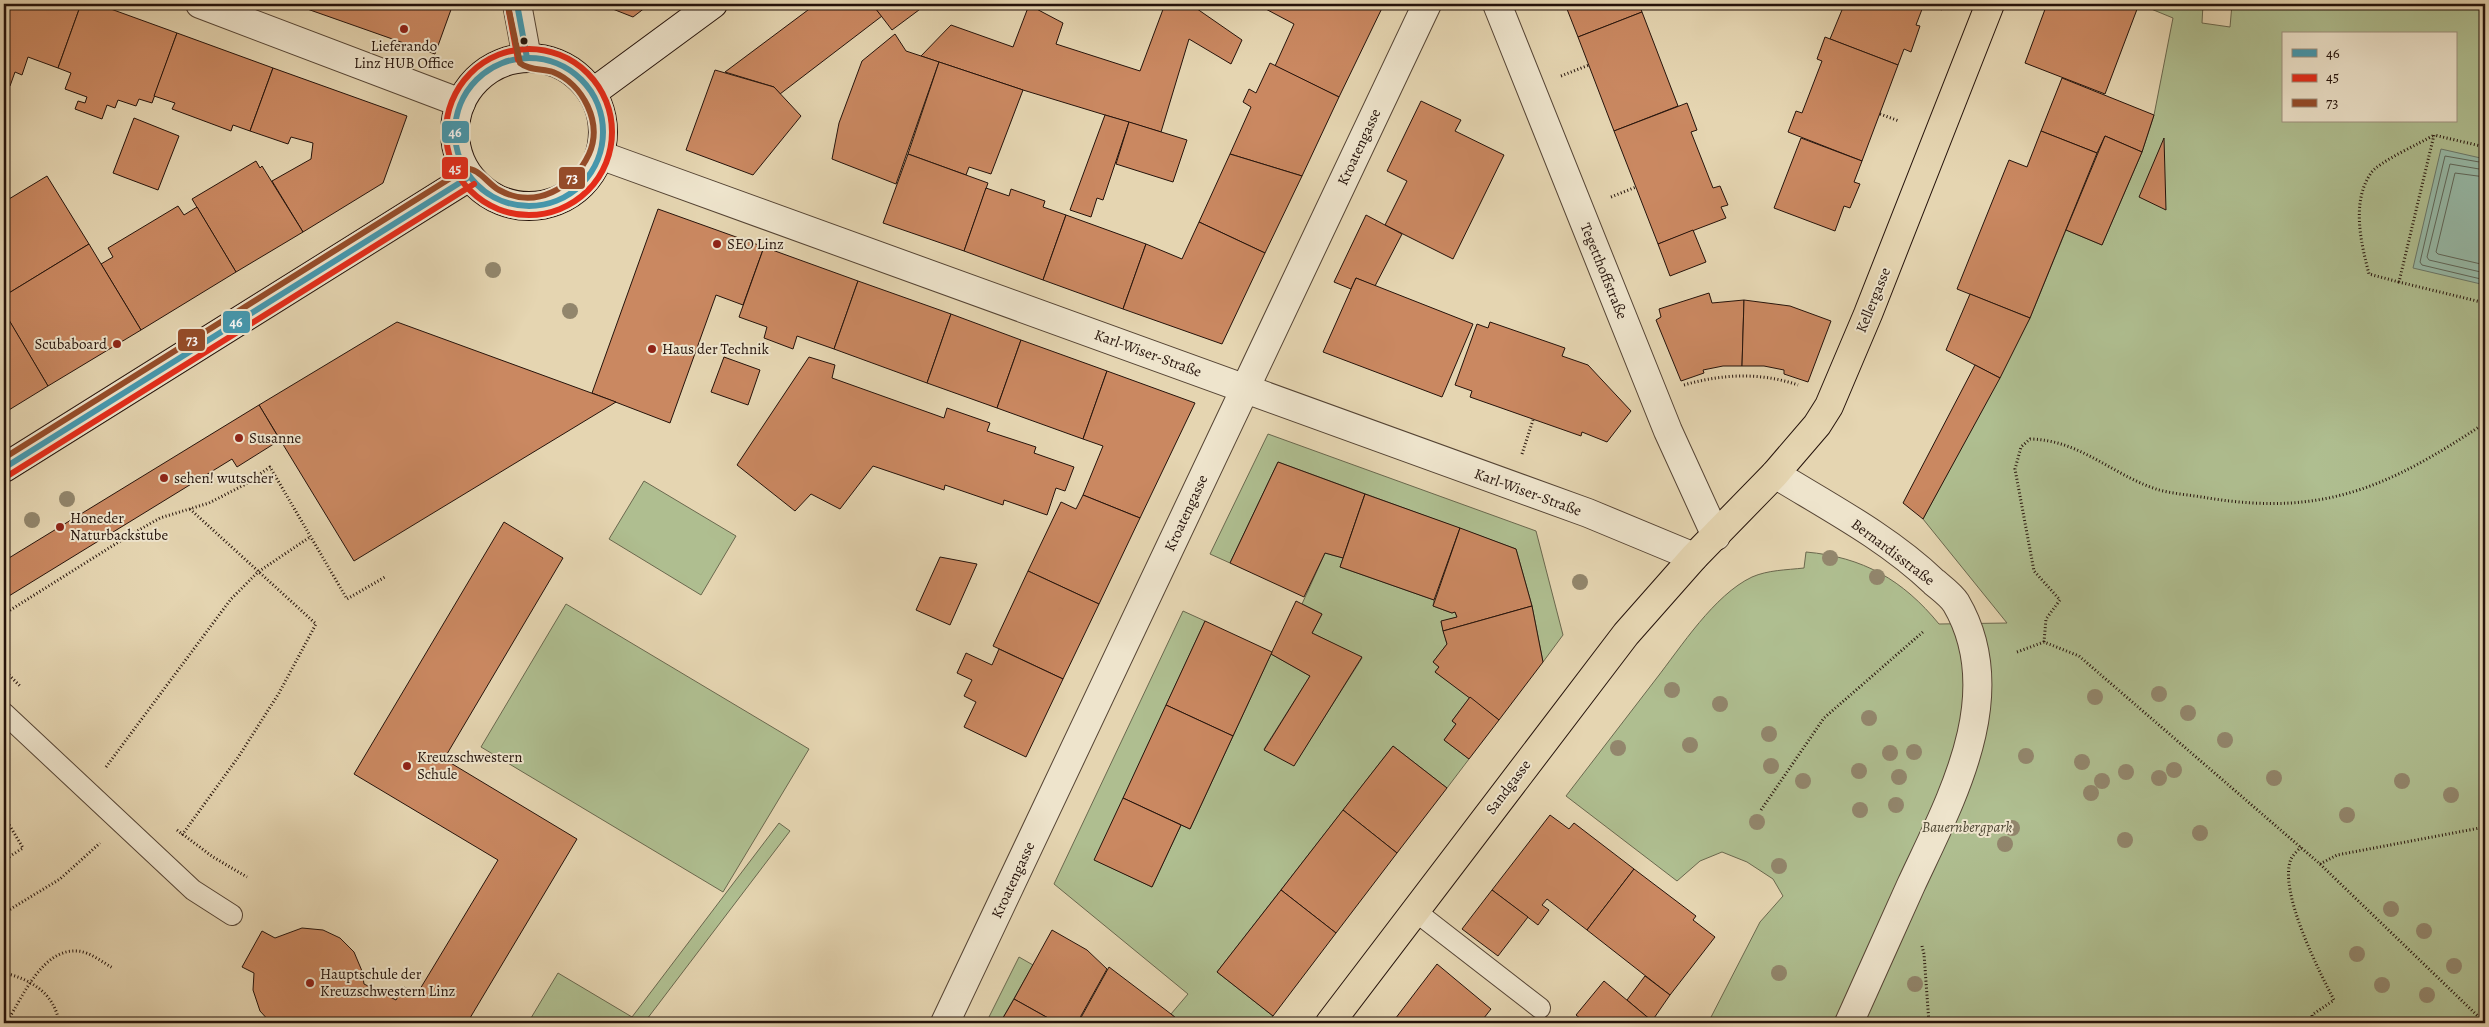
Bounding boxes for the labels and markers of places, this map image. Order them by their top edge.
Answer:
marker: Lieferando Linz HUB Office [398,23,410,35]
place label: Lieferando Linz HUB Office [354,36,454,73]
unlabelled marker [519,36,529,46]
place label: SEO Linz [727,234,784,254]
marker: SEO Linz [711,238,723,250]
place label: Scubaboard [35,334,108,354]
marker: Scubaboard [111,338,123,350]
place label: Haus der Technik [662,339,769,359]
marker: Haus der Technik [646,343,658,355]
place label: Susanne [249,428,302,448]
marker: Susanne [233,432,245,444]
place label: sehen! wutscher [174,468,274,488]
marker: sehen! wutscher [158,472,170,484]
place label: Honeder Naturbackstube [70,508,168,545]
marker: Honeder Naturbackstube [54,521,66,533]
place label: Kreuzschwestern Schule [417,747,523,784]
marker: Kreuzschwestern Schule [401,760,413,772]
place label: Hauptschule der Kreuzschwestern Linz [320,964,456,1001]
marker: Hauptschule der Kreuzschwestern Linz [304,977,316,989]

